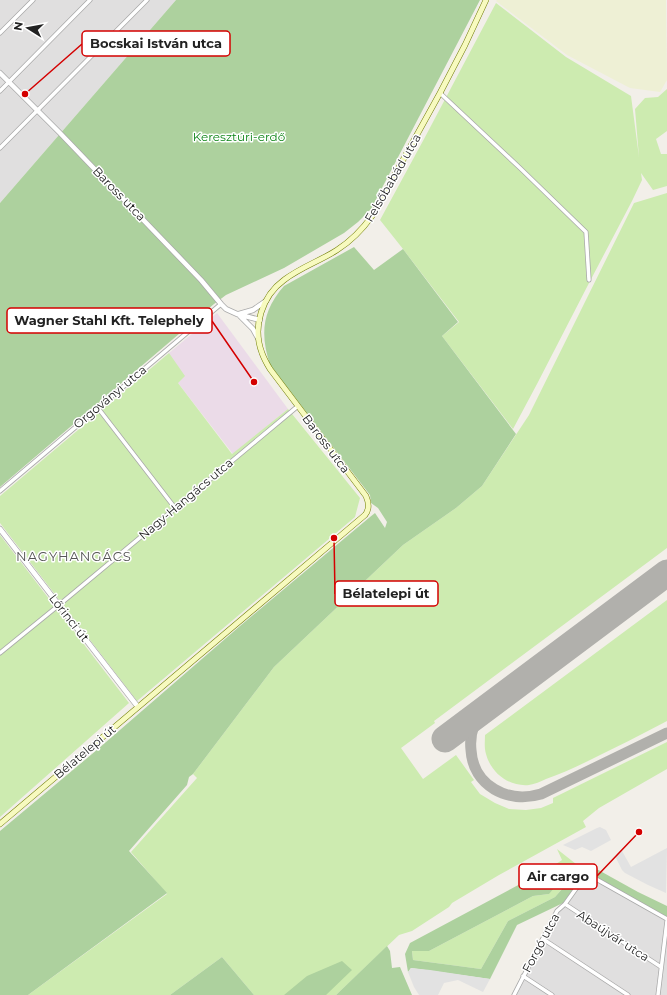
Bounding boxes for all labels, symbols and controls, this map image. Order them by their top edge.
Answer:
north arrow [8,8,48,48]
text: N [10,20,26,32]
callout: Bocskai István utca [82,31,230,56]
text: Bocskai István utca [90,35,222,51]
park label: Keresztúri-erdő [193,129,285,144]
street label: Felsőbabád utca [361,131,424,225]
street label: Baross utca [90,163,149,224]
callout: Wagner Stahl Kft. Telephely [7,308,212,333]
text: Wagner Stahl Kft. Telephely [14,312,204,328]
street label: Orgoványi utca [70,362,149,432]
street label: Baross utca [299,411,353,476]
street label: Nagy-Hangács utca [135,455,236,542]
district label: NAGYHANGÁCS [16,548,132,564]
callout: Bélatelepi út [335,581,438,606]
text: Bélatelepi út [343,585,430,601]
street label: Lőrinci út [46,591,93,645]
street label: Bélatelepi út [51,721,119,782]
callout: Air cargo [519,864,597,889]
text: Air cargo [526,868,589,884]
street label: Abaújvár utca [574,907,652,964]
street label: Forgó utca [519,911,562,975]

